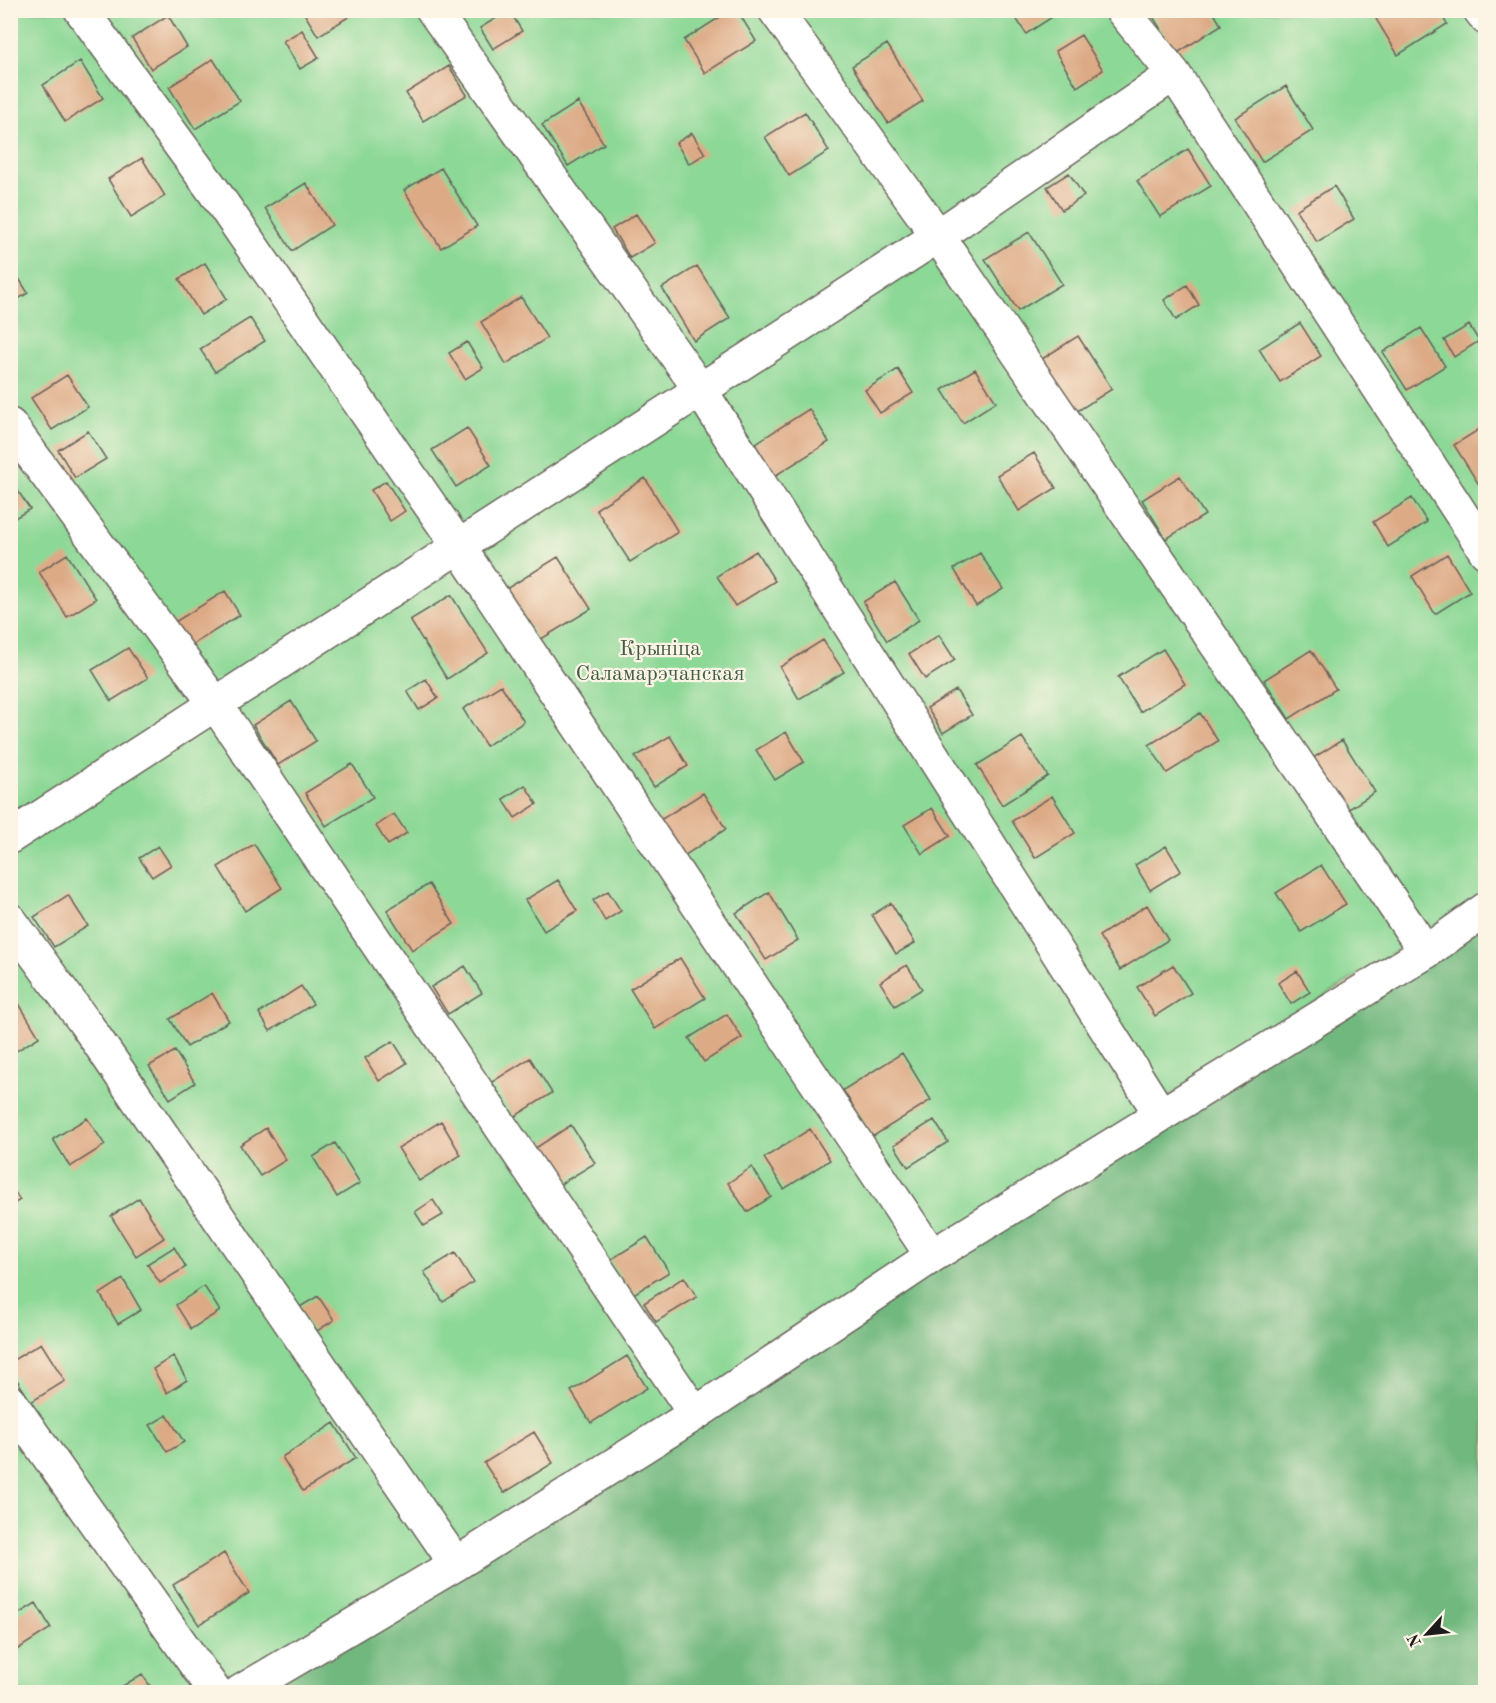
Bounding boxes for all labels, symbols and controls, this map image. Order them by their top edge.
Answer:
park label: Крыніца Саламарэчанская [575,638,745,685]
north arrow [1397,1604,1457,1664]
text: N [1405,1630,1425,1649]

